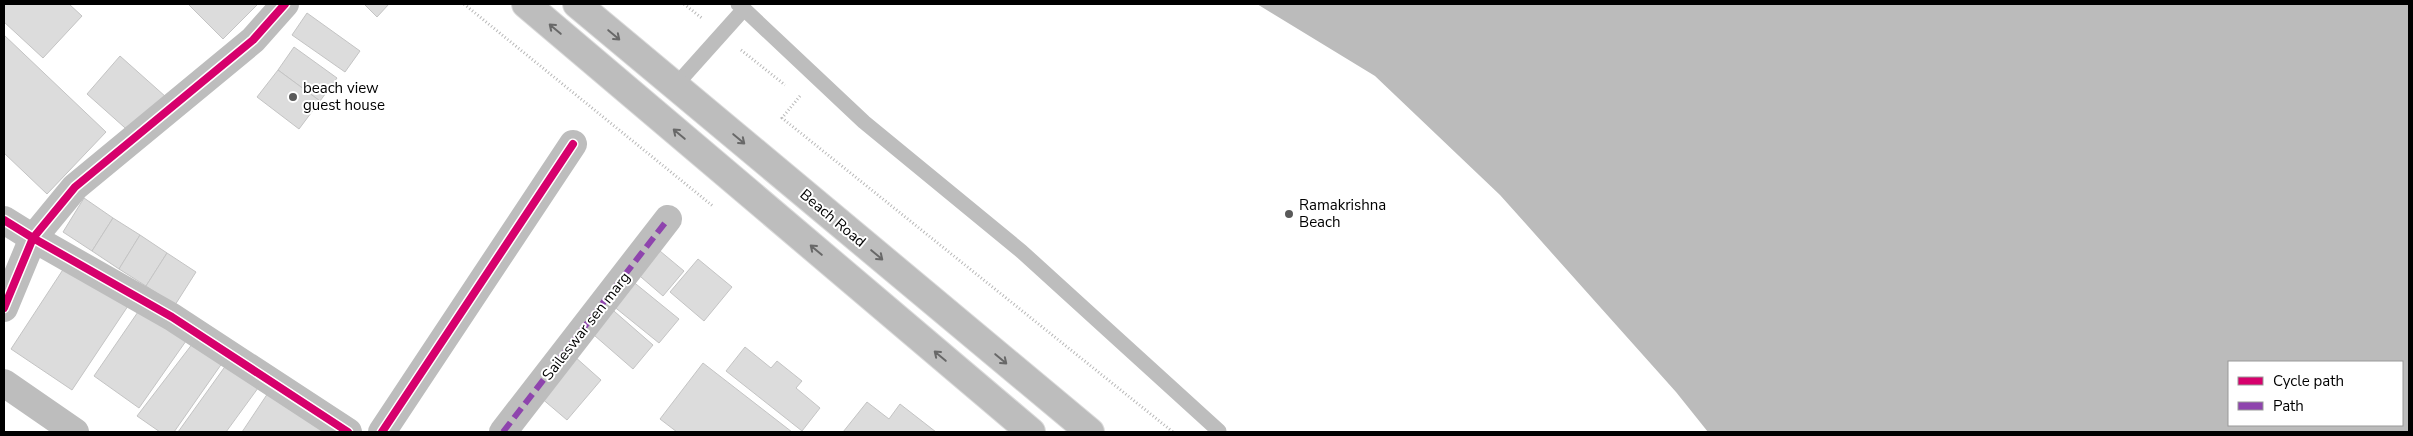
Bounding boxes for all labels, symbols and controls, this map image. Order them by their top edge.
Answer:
one-way arrow [549,23,562,34]
one-way arrow [608,29,621,41]
place label: beach view guest house [303,78,385,115]
marker: beach view guest house [287,91,299,103]
one-way arrow [673,128,686,139]
one-way arrow [732,134,745,145]
street label: Beach Road [796,185,870,251]
place label: Ramakrishna Beach [1299,195,1386,232]
marker: Ramakrishna Beach [1283,208,1295,220]
one-way arrow [810,245,823,256]
one-way arrow [870,249,883,260]
street label: Saileswar sen marg [537,268,635,384]
one-way arrow [934,350,947,361]
one-way arrow [995,354,1008,365]
legend [2228,361,2403,426]
text: Cycle path [2273,371,2344,391]
text: Path [2273,396,2304,416]

